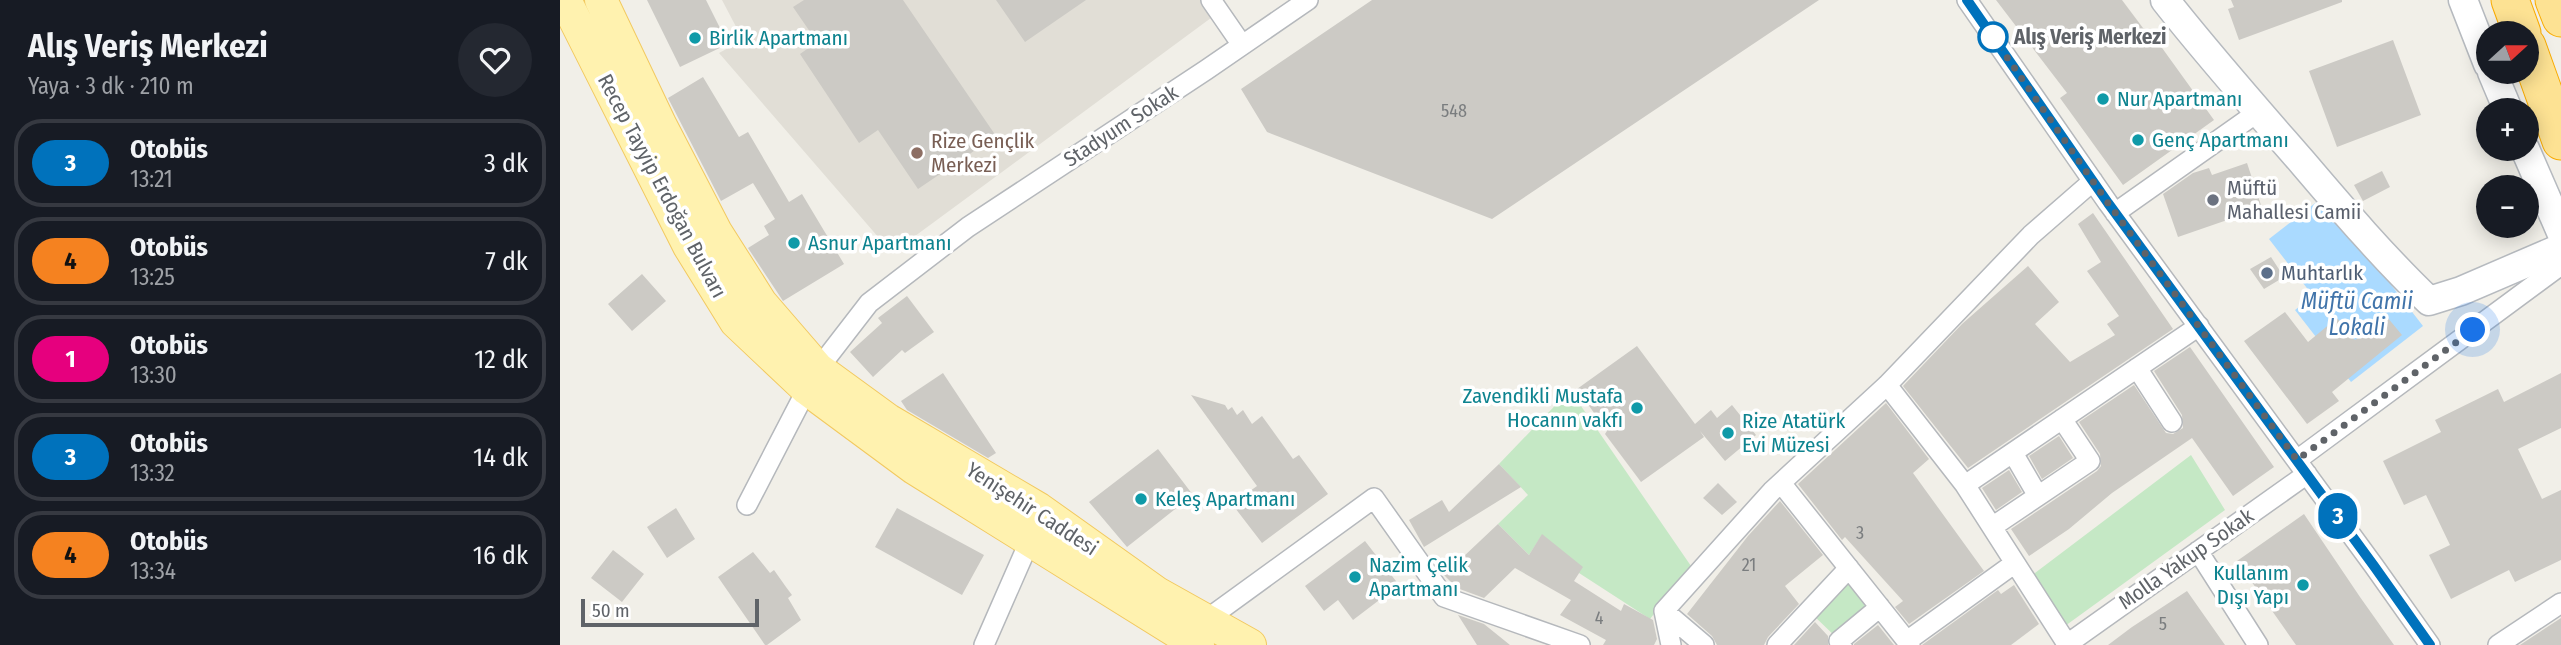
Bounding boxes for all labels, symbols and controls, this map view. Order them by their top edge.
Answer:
north arrow [2476,21,2539,84]
map controls [2476,21,2539,238]
marker: Alış Veriş Merkezi [1978,22,2008,52]
button: heart [458,23,532,97]
place label: Alış Veriş Merkezi [2013,24,2167,50]
place label: Birlik Apartmanı [709,25,848,51]
text: Alış Veriş Merkezi [28,26,268,66]
marker: Birlik Apartmanı [687,30,703,46]
street label: Recep Tayyip Erdoğan Bulvarı [592,70,732,302]
text: Yaya · 3 dk · 210 m [28,72,194,100]
street label: Stadyum Sokak [1059,79,1183,173]
place label: Nur Apartmanı [2117,86,2242,112]
marker: Nur Apartmanı [2095,91,2111,107]
button: + [2476,98,2539,161]
house number: 548 [1441,100,1467,122]
place label: Genç Apartmanı [2152,127,2289,153]
place label: Rize Gençlik Merkezi [931,128,1034,178]
marker: Genç Apartmanı [2130,132,2146,148]
text: Otobüs [130,134,208,165]
marker: Rize Gençlik Merkezi [909,145,925,161]
text: 3 dk [484,148,528,179]
text: 3 [65,149,76,177]
text: 13:21 [130,165,173,193]
place label: Müftü Mahallesi Camii [2227,175,2361,225]
button: − [2476,175,2539,238]
marker: Müftü Mahallesi Camii [2205,192,2221,208]
place label: Asnur Apartmanı [808,230,952,256]
text: Otobüs [130,232,208,263]
marker: Asnur Apartmanı [786,235,802,251]
text: 7 dk [485,246,528,277]
text: 4 [64,247,77,275]
place label: Muhtarlık [2281,260,2363,286]
text: 13:25 [130,263,175,291]
marker: Muhtarlık [2259,265,2275,281]
water label: Müftü Camii Lokali [2301,287,2413,341]
your location [2455,312,2490,347]
text: Otobüs [130,330,208,361]
text: 12 dk [474,344,528,375]
text: 1 [65,345,76,373]
text: 13:30 [130,361,177,389]
place label: Zavendikli Mustafa Hocanın vakfı [1462,383,1623,433]
marker: Zavendikli Mustafa Hocanın vakfı [1629,400,1645,416]
place label: Rize Atatürk Evi Müzesi [1742,408,1845,458]
marker: Rize Atatürk Evi Müzesi [1720,425,1736,441]
text: Otobüs [130,428,208,459]
text: 14 dk [473,442,528,473]
text: 3 [65,443,76,471]
street label: Yenişehir Caddesi [961,457,1103,561]
text: 13:32 [130,459,175,487]
place label: Keleş Apartmanı [1155,486,1295,512]
marker: Keleş Apartmanı [1133,491,1149,507]
line badge: 3 [2315,493,2361,539]
text: 3 [2332,502,2344,530]
street label: Molla Yakup Sokak [2113,503,2259,615]
house number: 3 [1856,522,1864,544]
text: Otobüs [130,526,208,557]
text: 16 dk [473,540,528,571]
text: 4 [64,541,77,569]
place label: Nazim Çelik Apartmanı [1369,552,1468,602]
house number: 21 [1742,554,1756,576]
text: 13:34 [130,557,176,585]
place label: Kullanım Dışı Yapı [2213,560,2289,610]
marker: Nazim Çelik Apartmanı [1347,569,1363,585]
marker: Kullanım Dışı Yapı [2295,577,2311,593]
scale bar [581,596,760,628]
text: 50 m [592,599,630,622]
house number: 4 [1595,607,1604,629]
house number: 5 [2159,613,2167,635]

